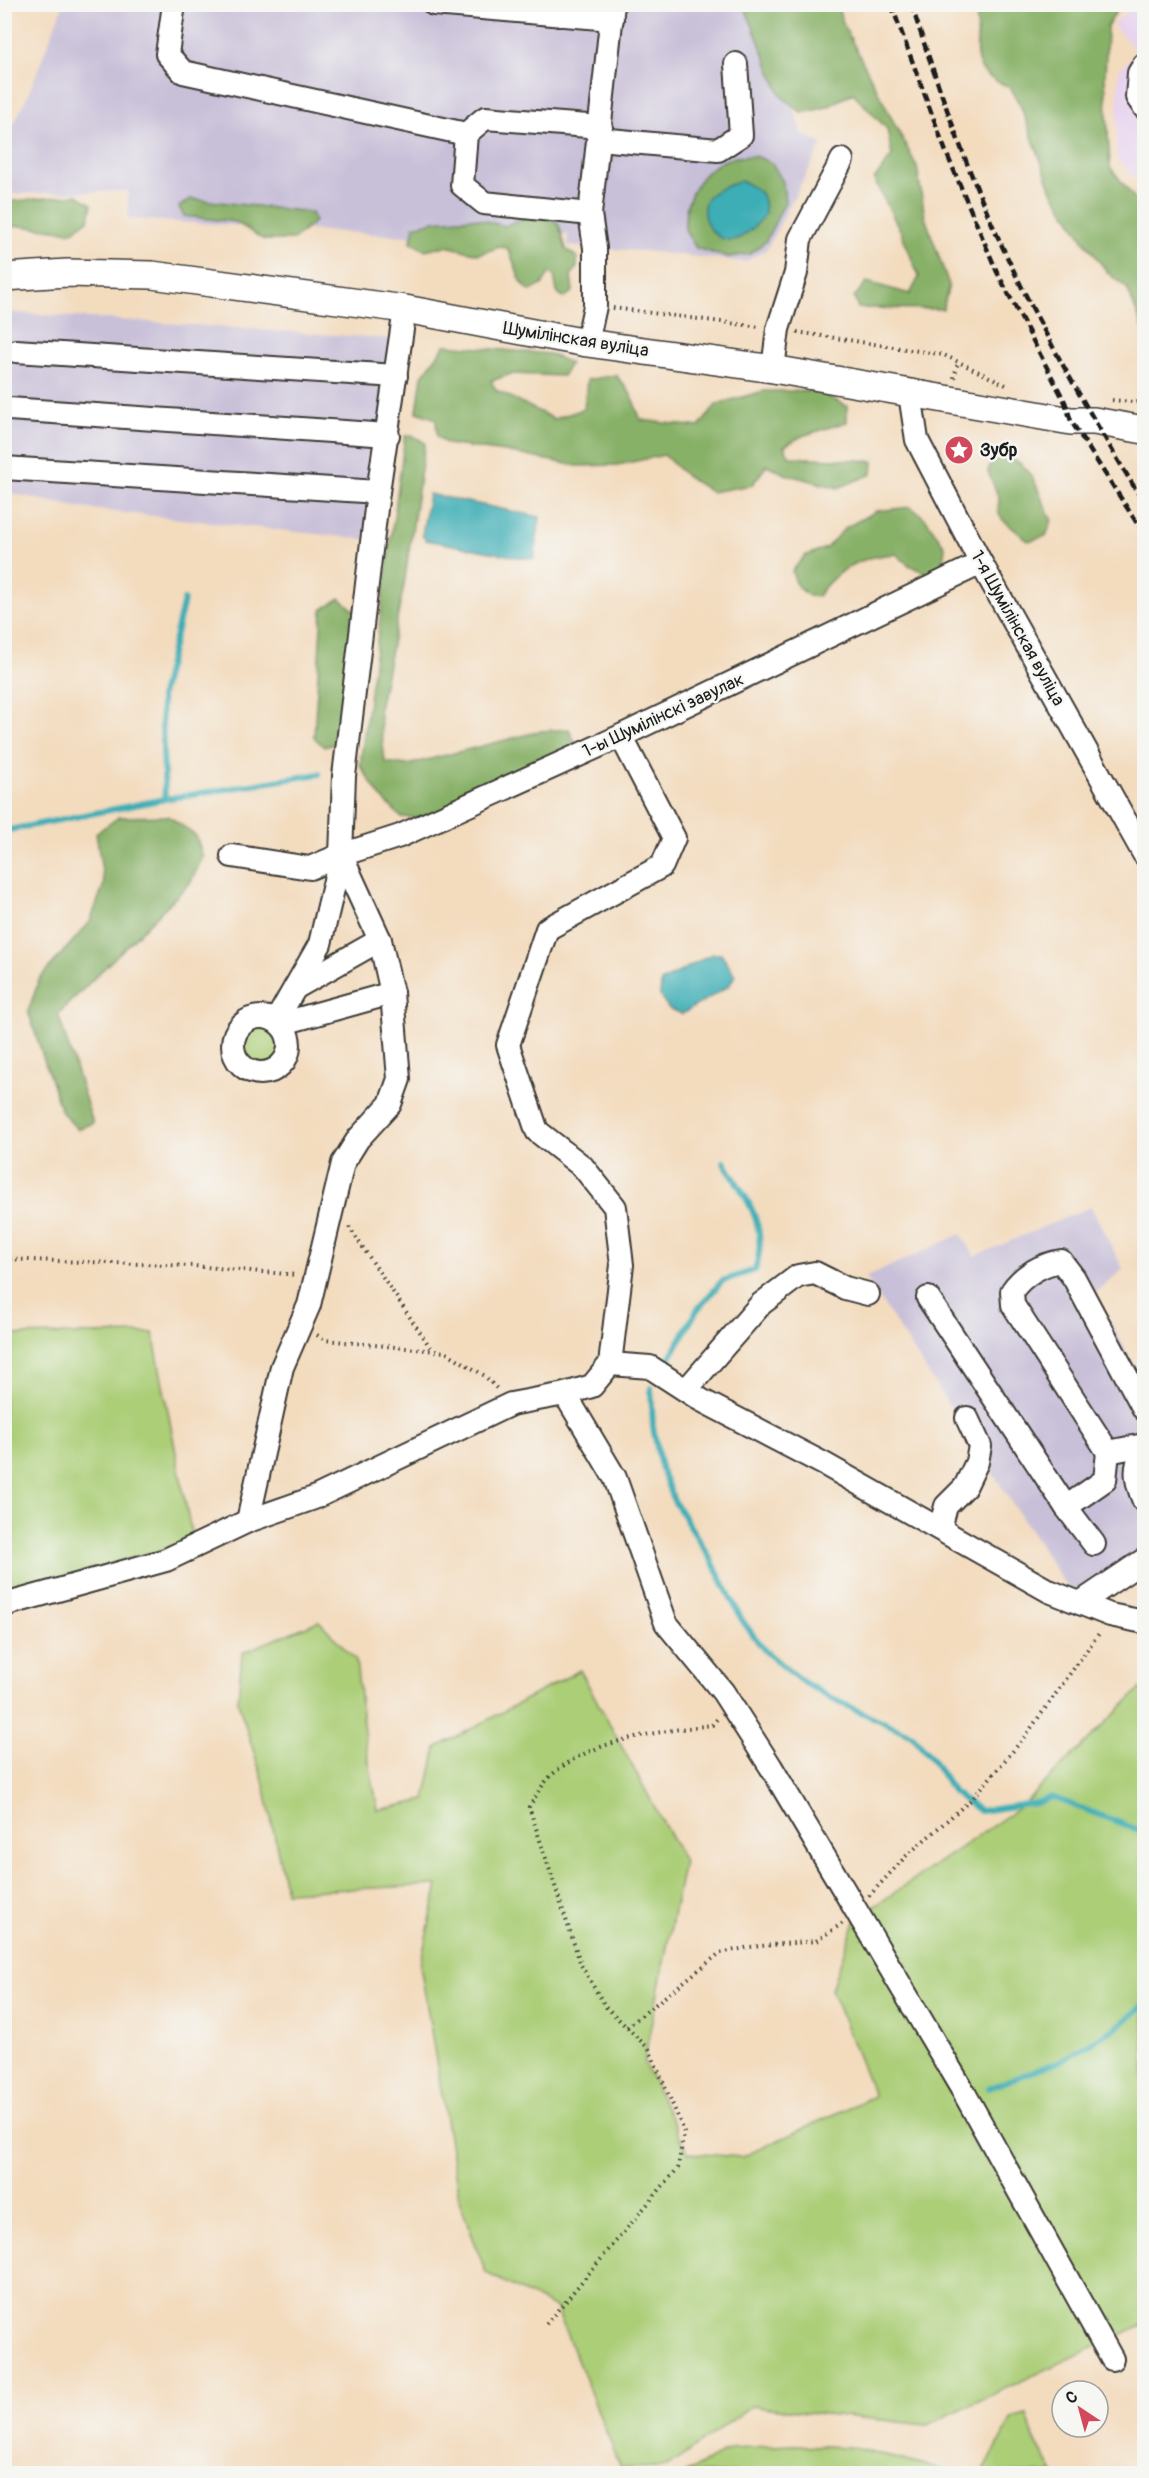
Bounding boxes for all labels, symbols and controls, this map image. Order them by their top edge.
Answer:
street label: Шумілінская вуліца [501,317,650,362]
place icon: Зубр [943,434,975,466]
place label: Зубр [980,439,1018,462]
street label: 1-я Шумілінская вуліца [965,546,1070,710]
street label: 1-ы Шумілінскі завулак [579,668,748,763]
north arrow [1050,2379,1110,2439]
text: С [1062,2387,1082,2409]

